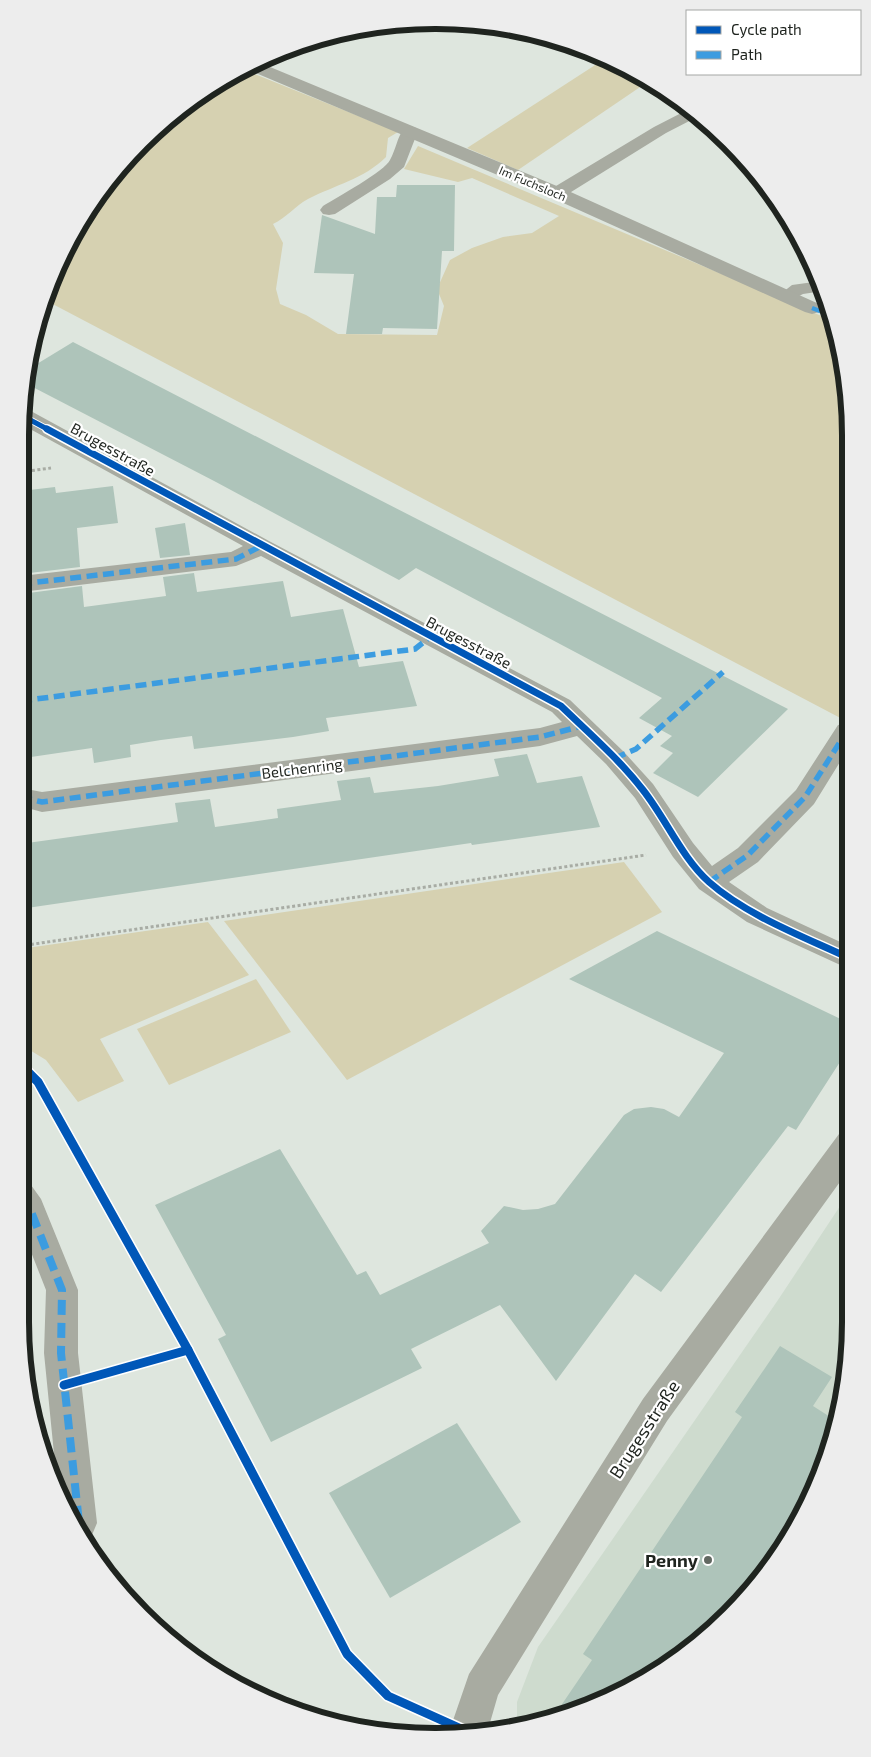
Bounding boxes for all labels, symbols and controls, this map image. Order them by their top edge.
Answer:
legend [686,10,861,75]
text: Cycle path [731,20,802,38]
text: Path [731,45,762,63]
street label: Im Fuchsloch [497,163,569,203]
street label: Brugesstraße [68,418,158,480]
street label: Brugesstraße [423,612,515,672]
street label: Belchenring [260,754,344,782]
street label: Brugesstraße [604,1376,684,1482]
place label: Penny [645,1549,699,1571]
marker: Penny [702,1554,714,1566]

